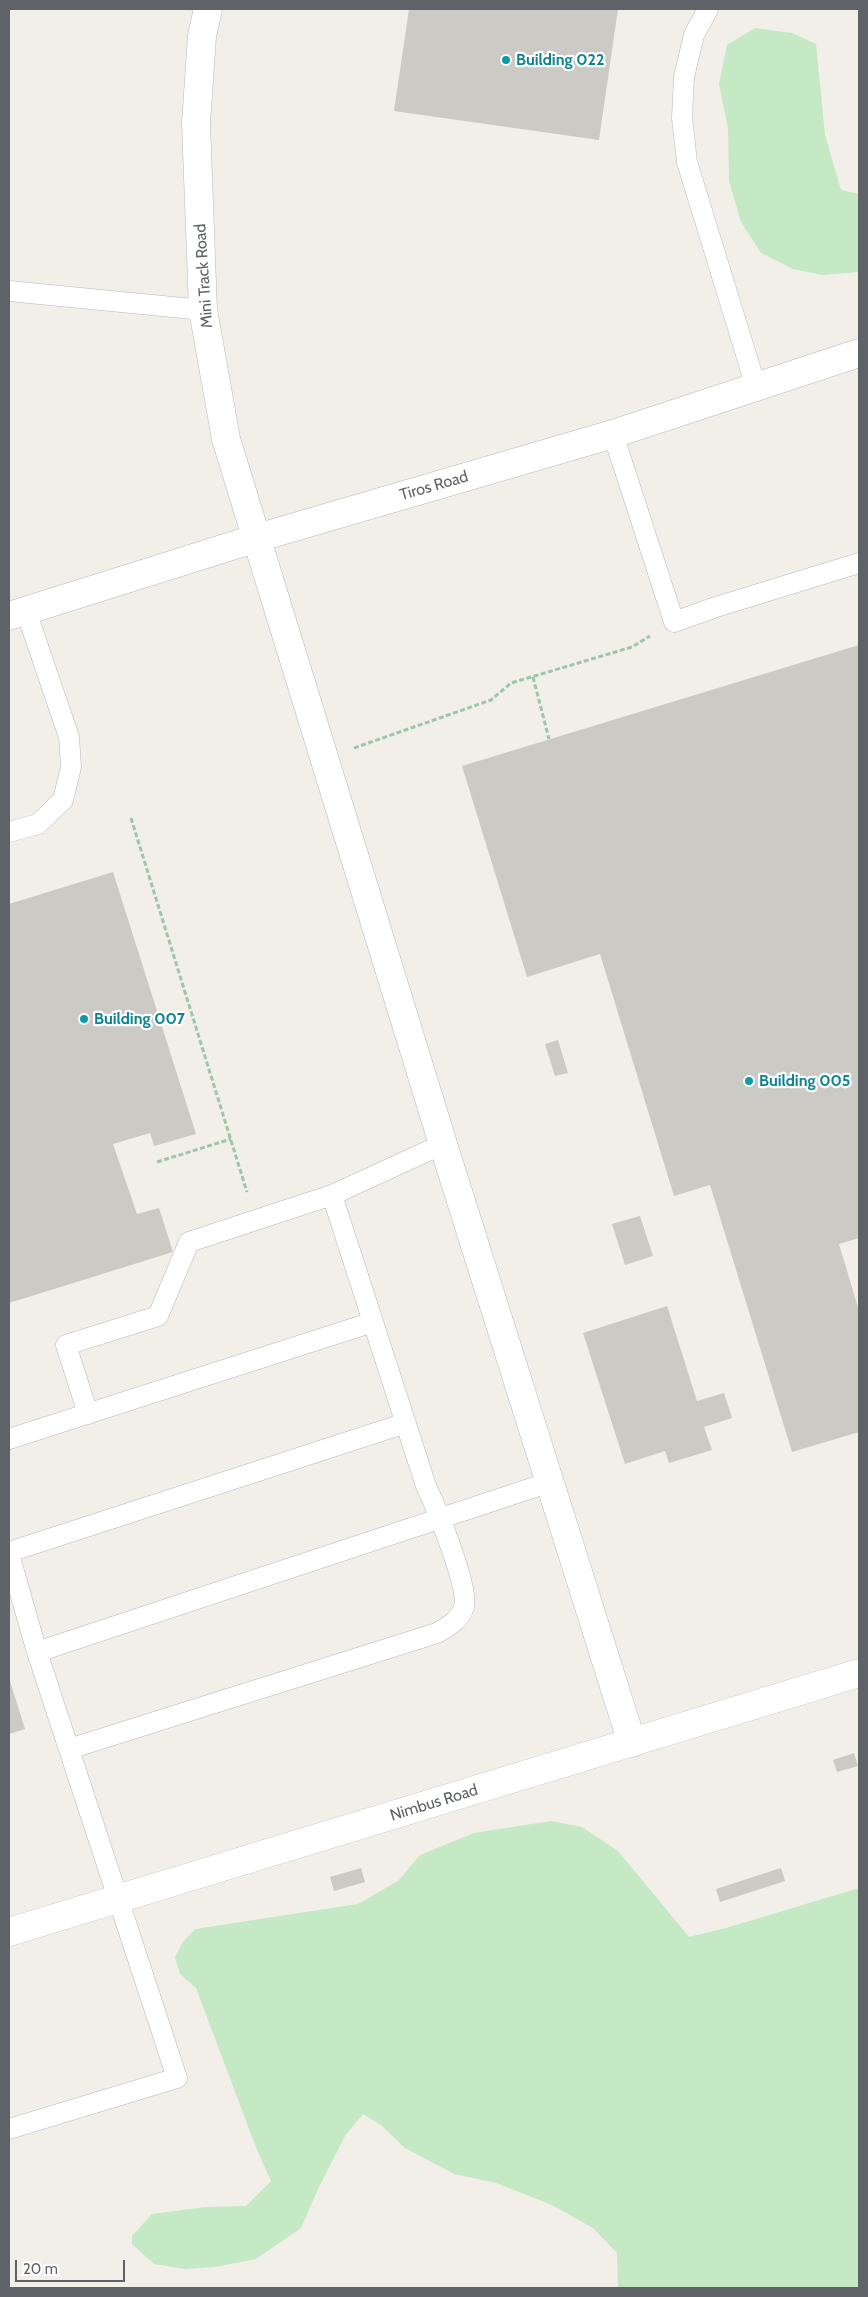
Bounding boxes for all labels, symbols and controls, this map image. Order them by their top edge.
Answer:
place label: Building 022 [516,50,604,70]
marker: Building 022 [500,54,512,66]
street label: Mini Track Road [191,223,217,329]
street label: Tiros Road [398,467,470,505]
place label: Building 007 [94,1009,185,1029]
marker: Building 007 [78,1013,90,1025]
place label: Building 005 [759,1071,850,1091]
marker: Building 005 [743,1075,755,1087]
street label: Nimbus Road [388,1781,480,1825]
scale bar [18,2250,128,2282]
text: 20 m [23,2260,58,2278]

